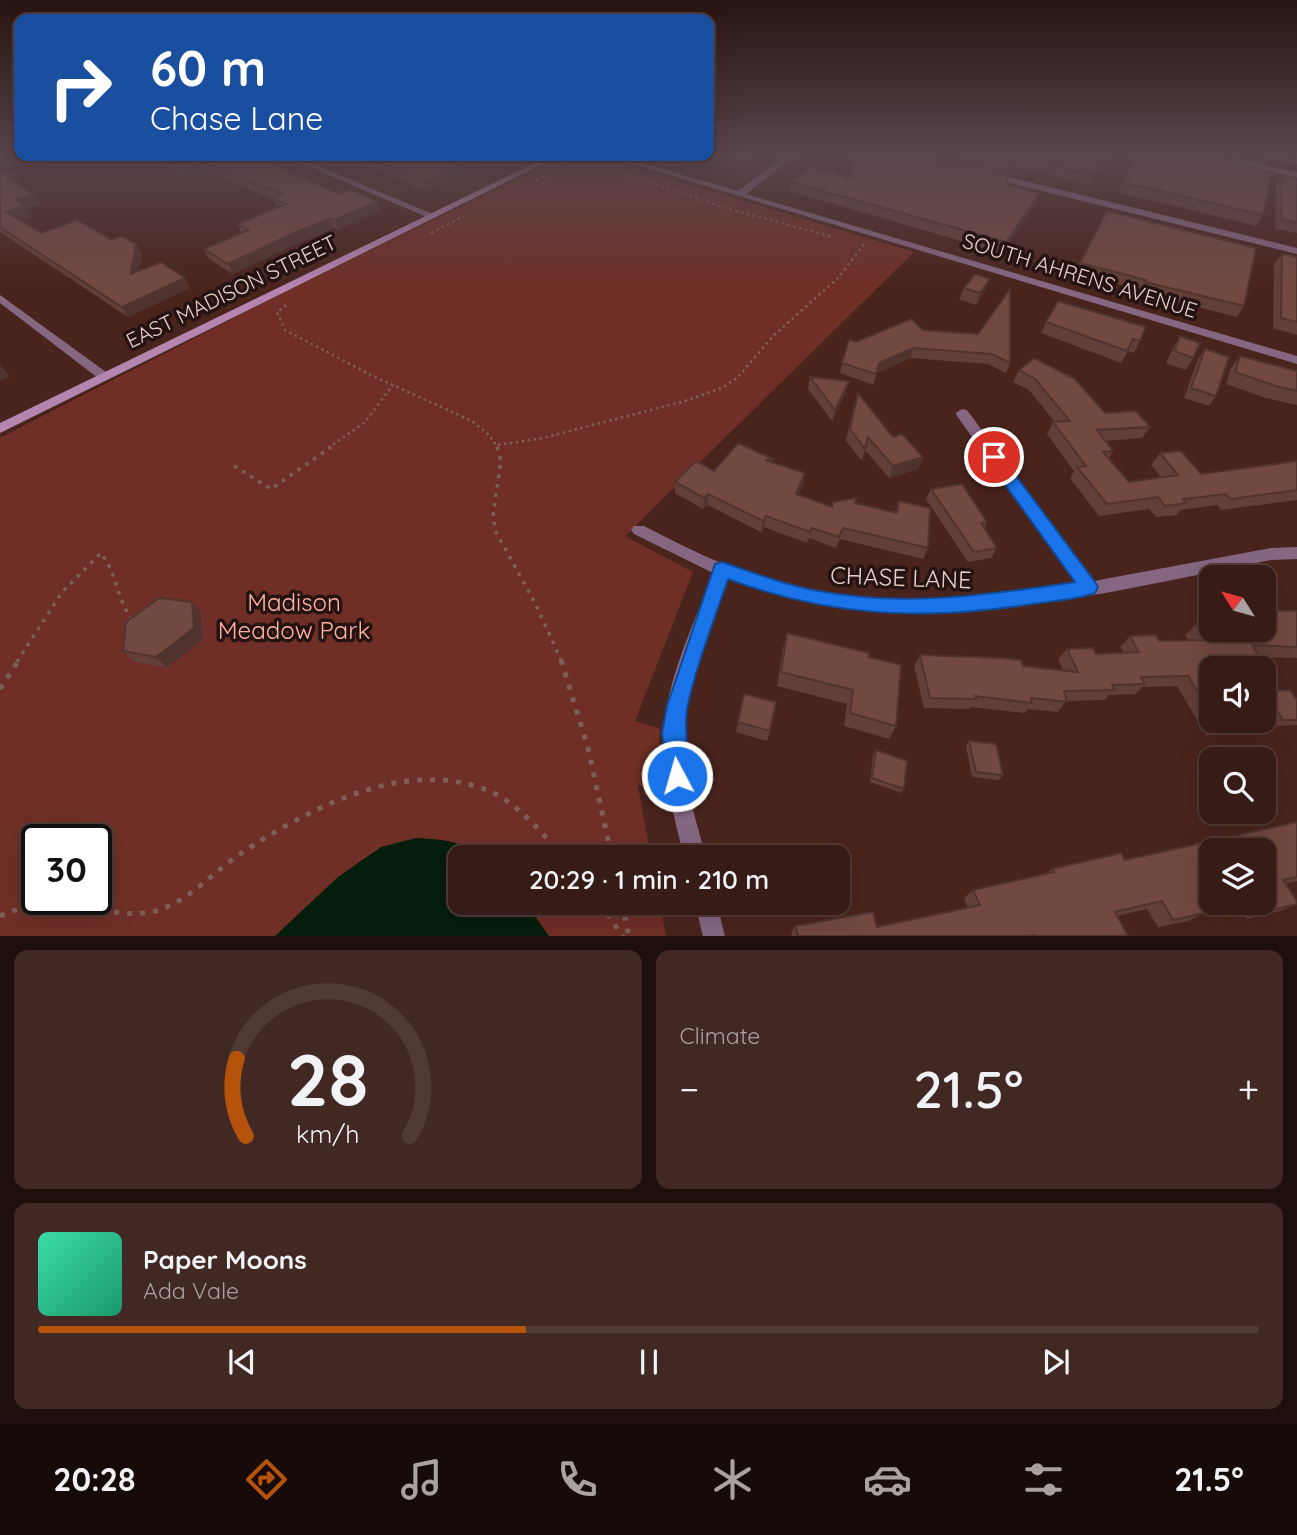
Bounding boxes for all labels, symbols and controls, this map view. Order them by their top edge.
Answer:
text: 60 m [150,37,266,98]
icon: right [35,42,126,133]
text: Chase Lane [150,98,323,138]
street label: SOUTH AHRENS AVENUE [960,227,1200,323]
street label: EAST MADISON STREET [121,229,341,353]
pin [964,427,1024,487]
icon: arrive [975,438,1013,476]
street label: CHASE LANE [830,560,972,594]
north arrow [1199,565,1276,642]
map controls [1199,565,1276,915]
park label: Madison Meadow Park [218,587,370,645]
button: sound [1199,656,1276,733]
position arrow [640,739,714,813]
button: search [1199,747,1276,824]
speed limit sign: 30 [21,824,112,915]
button: layers [1199,838,1276,915]
text: 20:29 · 1 min · 210 m [529,863,769,896]
text: Climate [680,1021,760,1050]
text: 28 [287,1033,368,1124]
text: 21.5° [914,1056,1023,1121]
text: − [680,1065,699,1113]
text: + [1238,1065,1259,1113]
text: km/h [296,1117,359,1148]
text: Paper Moons [143,1243,307,1276]
text: Ada Vale [143,1276,239,1305]
icon: previous [223,1343,261,1381]
icon: pause [630,1343,668,1381]
icon: next [1037,1343,1075,1381]
icon: directions [242,1455,291,1504]
icon: music [397,1455,446,1504]
icon: phone [553,1455,602,1504]
icon: climate [708,1455,757,1504]
icon: car [863,1455,912,1504]
icon: filters [1019,1455,1068,1504]
text: 20:28 [53,1459,136,1499]
text: 21.5° [1174,1459,1244,1499]

